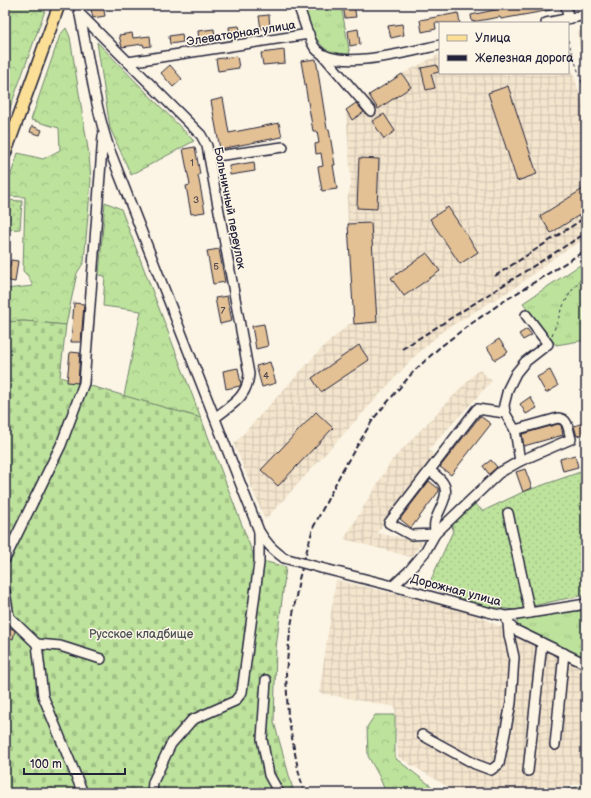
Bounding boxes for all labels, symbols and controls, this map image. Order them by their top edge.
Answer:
street label: Элеваторная улица [185,17,297,50]
legend [439,22,569,74]
text: Улица [475,31,511,46]
text: Железная дорога [475,51,573,66]
street label: Больничный переулок [210,146,249,271]
house number: 1 [190,157,194,169]
house number: 3 [193,194,199,206]
house number: 5 [213,261,219,273]
house number: 7 [221,305,226,317]
house number: 4 [263,370,269,382]
street label: Дорожная улица [409,571,503,610]
park label: Русское кладбище [89,627,194,642]
scale bar [24,750,125,776]
text: 100 m [30,757,62,772]

